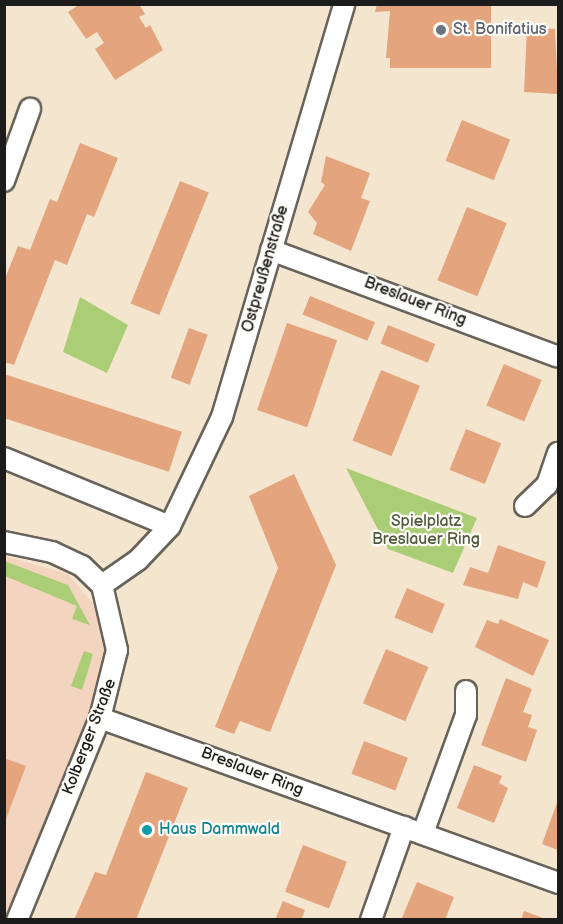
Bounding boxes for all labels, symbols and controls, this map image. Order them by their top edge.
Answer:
place label: St. Bonifatius [453,20,547,40]
marker: St. Bonifatius [434,23,448,37]
street label: Ostpreußenstraße [239,203,293,335]
street label: Breslauer Ring [361,274,469,330]
park label: Spielplatz Breslauer Ring [372,512,480,550]
street label: Kolberger Straße [59,676,121,798]
street label: Breslauer Ring [198,744,306,800]
place label: Haus Dammwald [159,820,280,840]
marker: Haus Dammwald [140,823,154,837]

